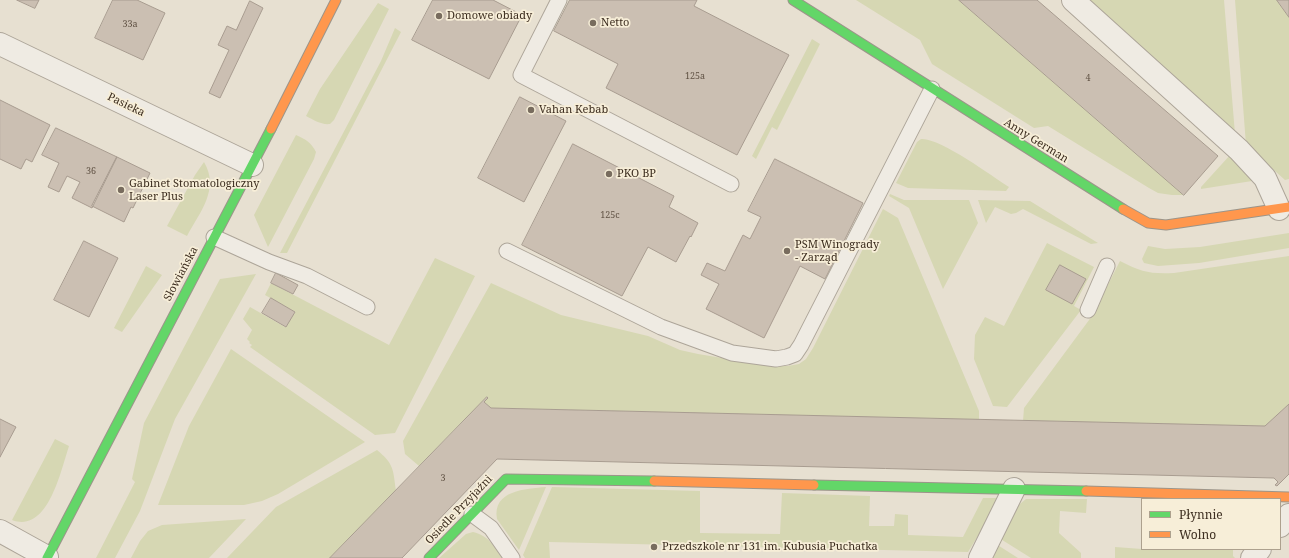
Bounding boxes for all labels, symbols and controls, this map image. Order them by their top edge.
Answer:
place label: Domowe obiady [447,9,532,23]
marker: Domowe obiady [434,11,444,21]
place label: Netto [601,16,629,30]
marker: Netto [588,18,598,28]
house number: 33a [122,19,138,29]
house number: 125a [685,71,705,81]
house number: 4 [1085,73,1091,83]
street label: Pasieka [105,90,147,120]
place label: Vahan Kebab [539,103,608,117]
marker: Vahan Kebab [526,105,536,115]
street label: Anny German [1001,116,1071,166]
house number: 36 [86,166,96,176]
place label: PKO BP [617,167,656,181]
marker: PKO BP [604,169,614,179]
place label: Gabinet Stomatologiczny Laser Plus [129,177,259,203]
marker: Gabinet Stomatologiczny Laser Plus [116,185,126,195]
house number: 125c [600,210,620,220]
place label: PSM Winogrady - Zarząd [795,238,879,264]
street label: Słowiańska [161,245,201,303]
marker: PSM Winogrady - Zarząd [782,246,792,256]
street label: Osiedle Przyjaźni [423,473,495,547]
house number: 3 [440,473,446,483]
legend [1141,498,1281,550]
text: Płynnie [1179,506,1223,523]
text: Wolno [1179,526,1216,543]
place label: Przedszkole nr 131 im. Kubusia Puchatka [662,540,878,554]
marker: Przedszkole nr 131 im. Kubusia Puchatka [649,542,659,552]

